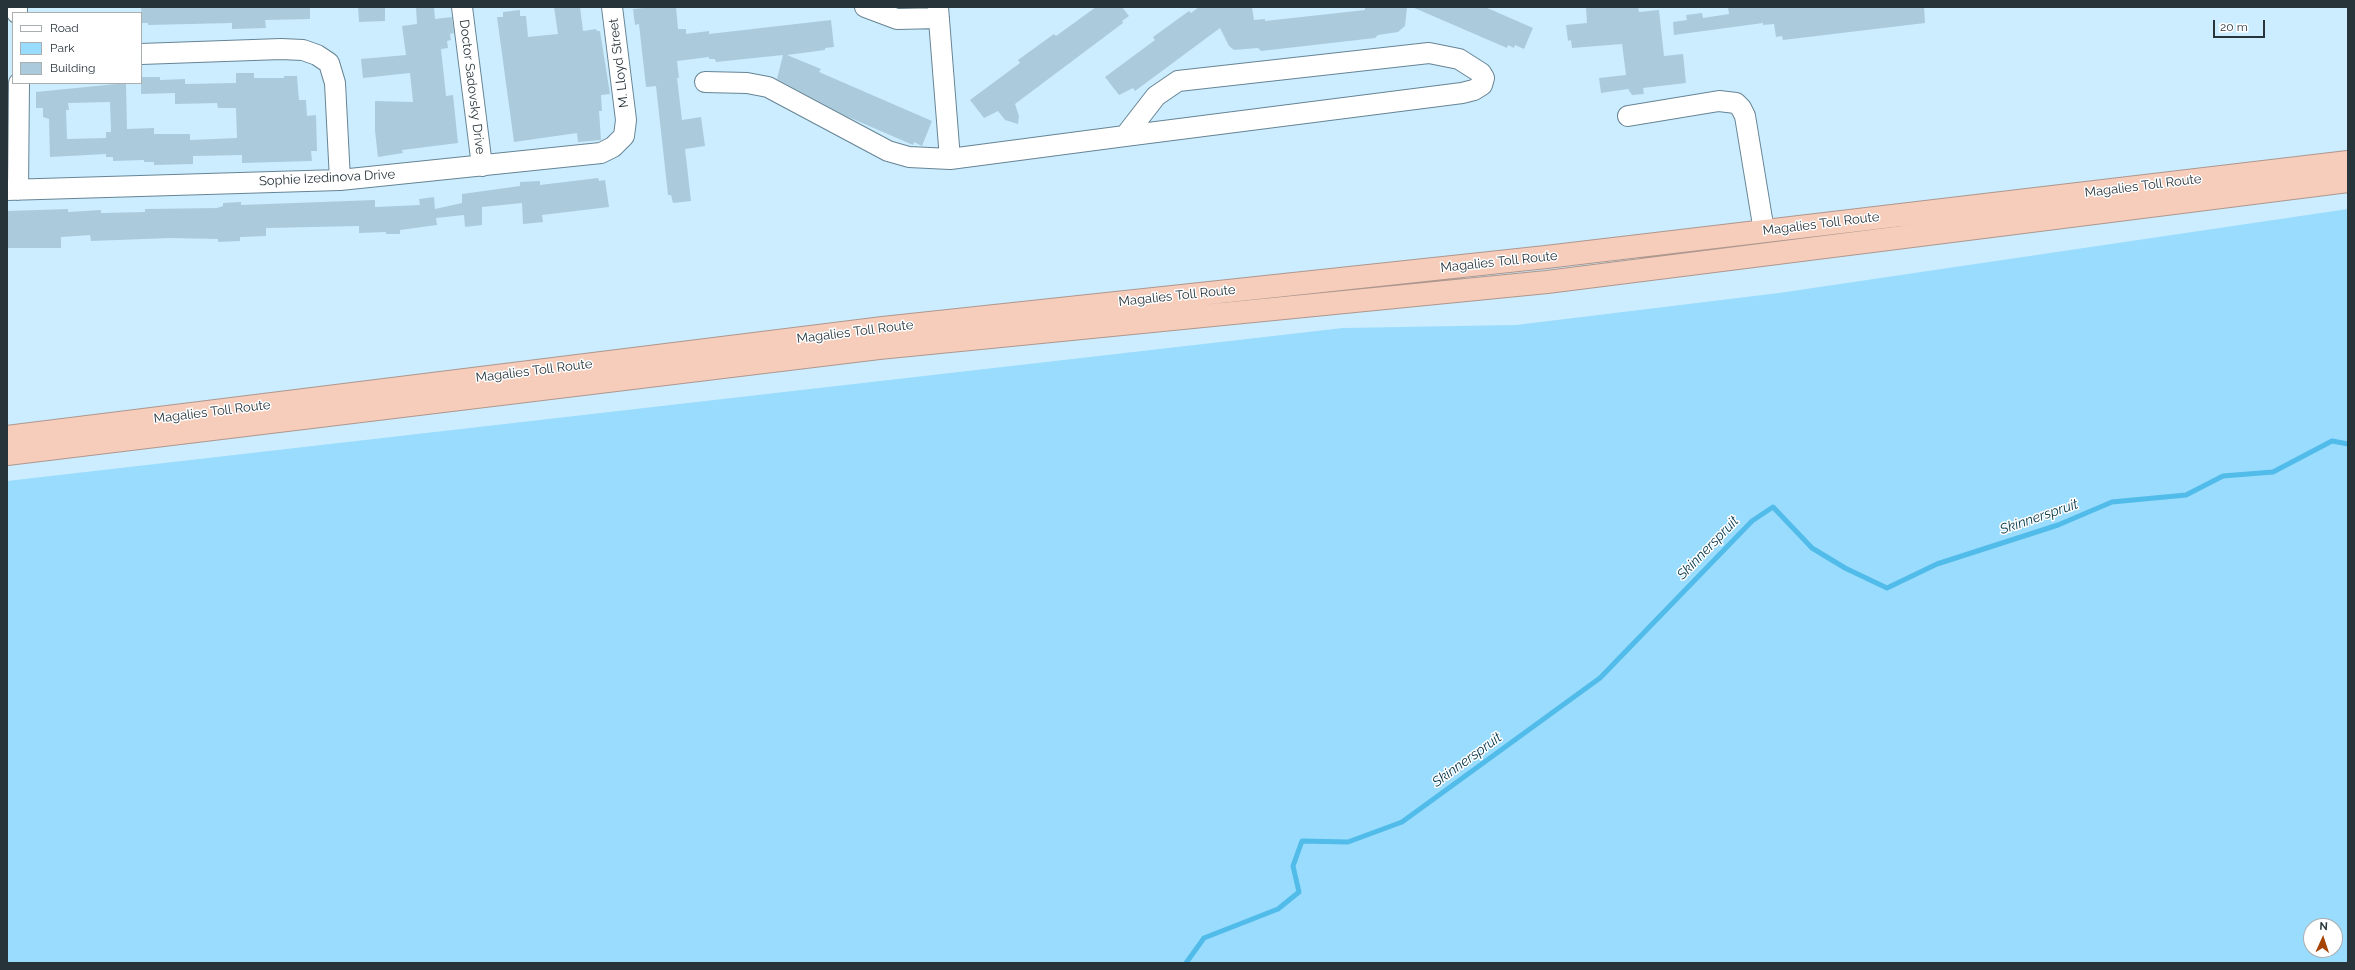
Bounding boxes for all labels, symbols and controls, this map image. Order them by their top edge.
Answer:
legend [12,12,142,84]
scale bar [2215,12,2267,38]
street label: M. Lloyd Street [606,17,632,109]
street label: Doctor Sadovsky Drive [456,19,488,155]
text: 20 m [2220,20,2248,34]
text: Road [50,21,79,35]
text: Park [50,41,75,55]
text: Building [50,61,96,75]
street label: Sophie Izedinova Drive [259,167,395,189]
street label: Magalies Toll Route [2084,171,2202,201]
street label: Magalies Toll Route [1762,209,1880,239]
street label: Magalies Toll Route [1440,248,1558,276]
street label: Magalies Toll Route [1118,282,1236,310]
street label: Magalies Toll Route [796,317,914,347]
street label: Magalies Toll Route [475,356,593,386]
street label: Magalies Toll Route [153,397,271,427]
water label: Skinnerspruit [1998,496,2080,538]
water label: Skinnerspruit [1674,513,1742,583]
water label: Skinnerspruit [1429,729,1505,791]
north arrow [2303,918,2343,958]
text: N [2319,920,2328,933]

